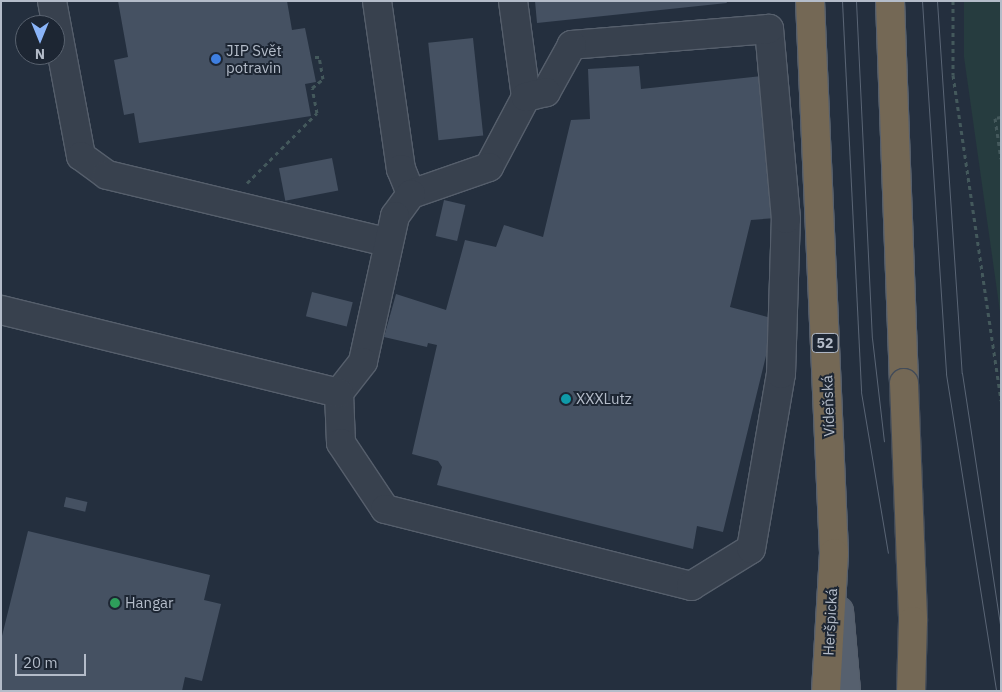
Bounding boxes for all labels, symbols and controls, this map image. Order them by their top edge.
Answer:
north arrow [15,15,65,65]
place label: JIP Svět potravin [226,41,282,76]
text: N [35,45,45,63]
marker: JIP Svět potravin [210,53,222,65]
road number: 52 [811,332,839,354]
street label: Vídeňská [818,375,838,437]
place label: XXXLutz [576,390,632,408]
marker: XXXLutz [560,393,572,405]
street label: Heršpická [819,588,841,656]
place label: Hangar [125,594,174,612]
marker: Hangar [109,597,121,609]
scale bar [18,644,89,676]
text: 20 m [23,653,58,672]

